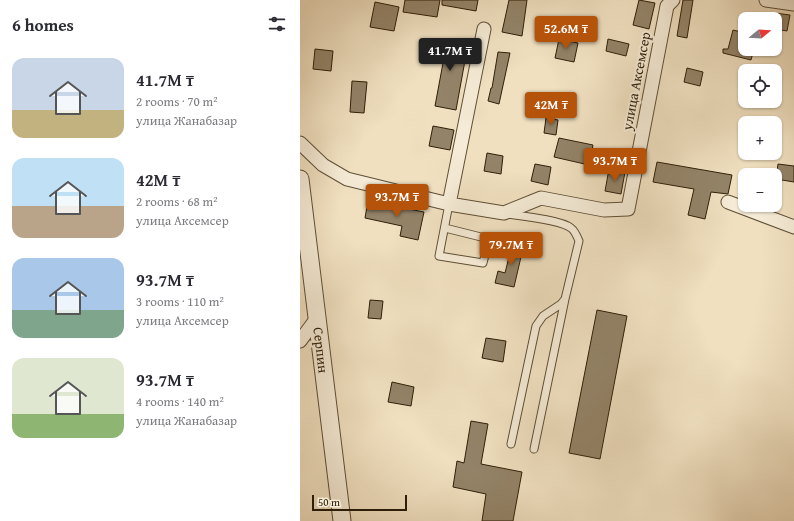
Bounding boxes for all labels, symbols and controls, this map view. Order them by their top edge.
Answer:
text: 6 homes [12,12,74,37]
north arrow [738,12,782,56]
map controls [738,12,782,212]
icon: filters [266,13,288,35]
pin: 52.6M ₸ [529,16,603,50]
text: 52.6M ₸ [544,19,588,38]
street label: улица Аксемсер [616,30,655,133]
pin: 41.7M ₸ [413,38,487,72]
text: 41.7M ₸ [428,41,472,60]
button: locate [738,64,782,108]
text: 41.7M ₸ [136,67,194,92]
icon: home [44,74,92,122]
text: 2 rooms · 70 m² [136,92,218,111]
pin: 42M ₸ [523,92,579,126]
text: 42M ₸ [534,95,568,114]
text: улица Жанабазар [136,111,237,130]
button: + [738,116,782,160]
pin: 93.7M ₸ [578,148,652,182]
text: 93.7M ₸ [593,151,637,170]
text: 42M ₸ [136,167,181,192]
button: − [738,168,782,212]
icon: home [44,174,92,222]
pin: 93.7M ₸ [360,184,434,218]
text: 93.7M ₸ [375,187,419,206]
text: 2 rooms · 68 m² [136,192,218,211]
text: улица Аксемсер [136,211,229,230]
pin: 79.7M ₸ [474,232,548,266]
text: 79.7M ₸ [489,235,533,254]
text: 93.7M ₸ [136,267,194,292]
icon: home [44,274,92,322]
text: 3 rooms · 110 m² [136,292,224,311]
text: улица Аксемсер [136,311,229,330]
street label: Серпин [308,326,334,374]
text: 93.7M ₸ [136,367,194,392]
icon: home [44,374,92,422]
text: 4 rooms · 140 m² [136,392,224,411]
text: улица Жанабазар [136,411,237,430]
scale bar [312,493,407,512]
text: 50 m [318,494,340,510]

